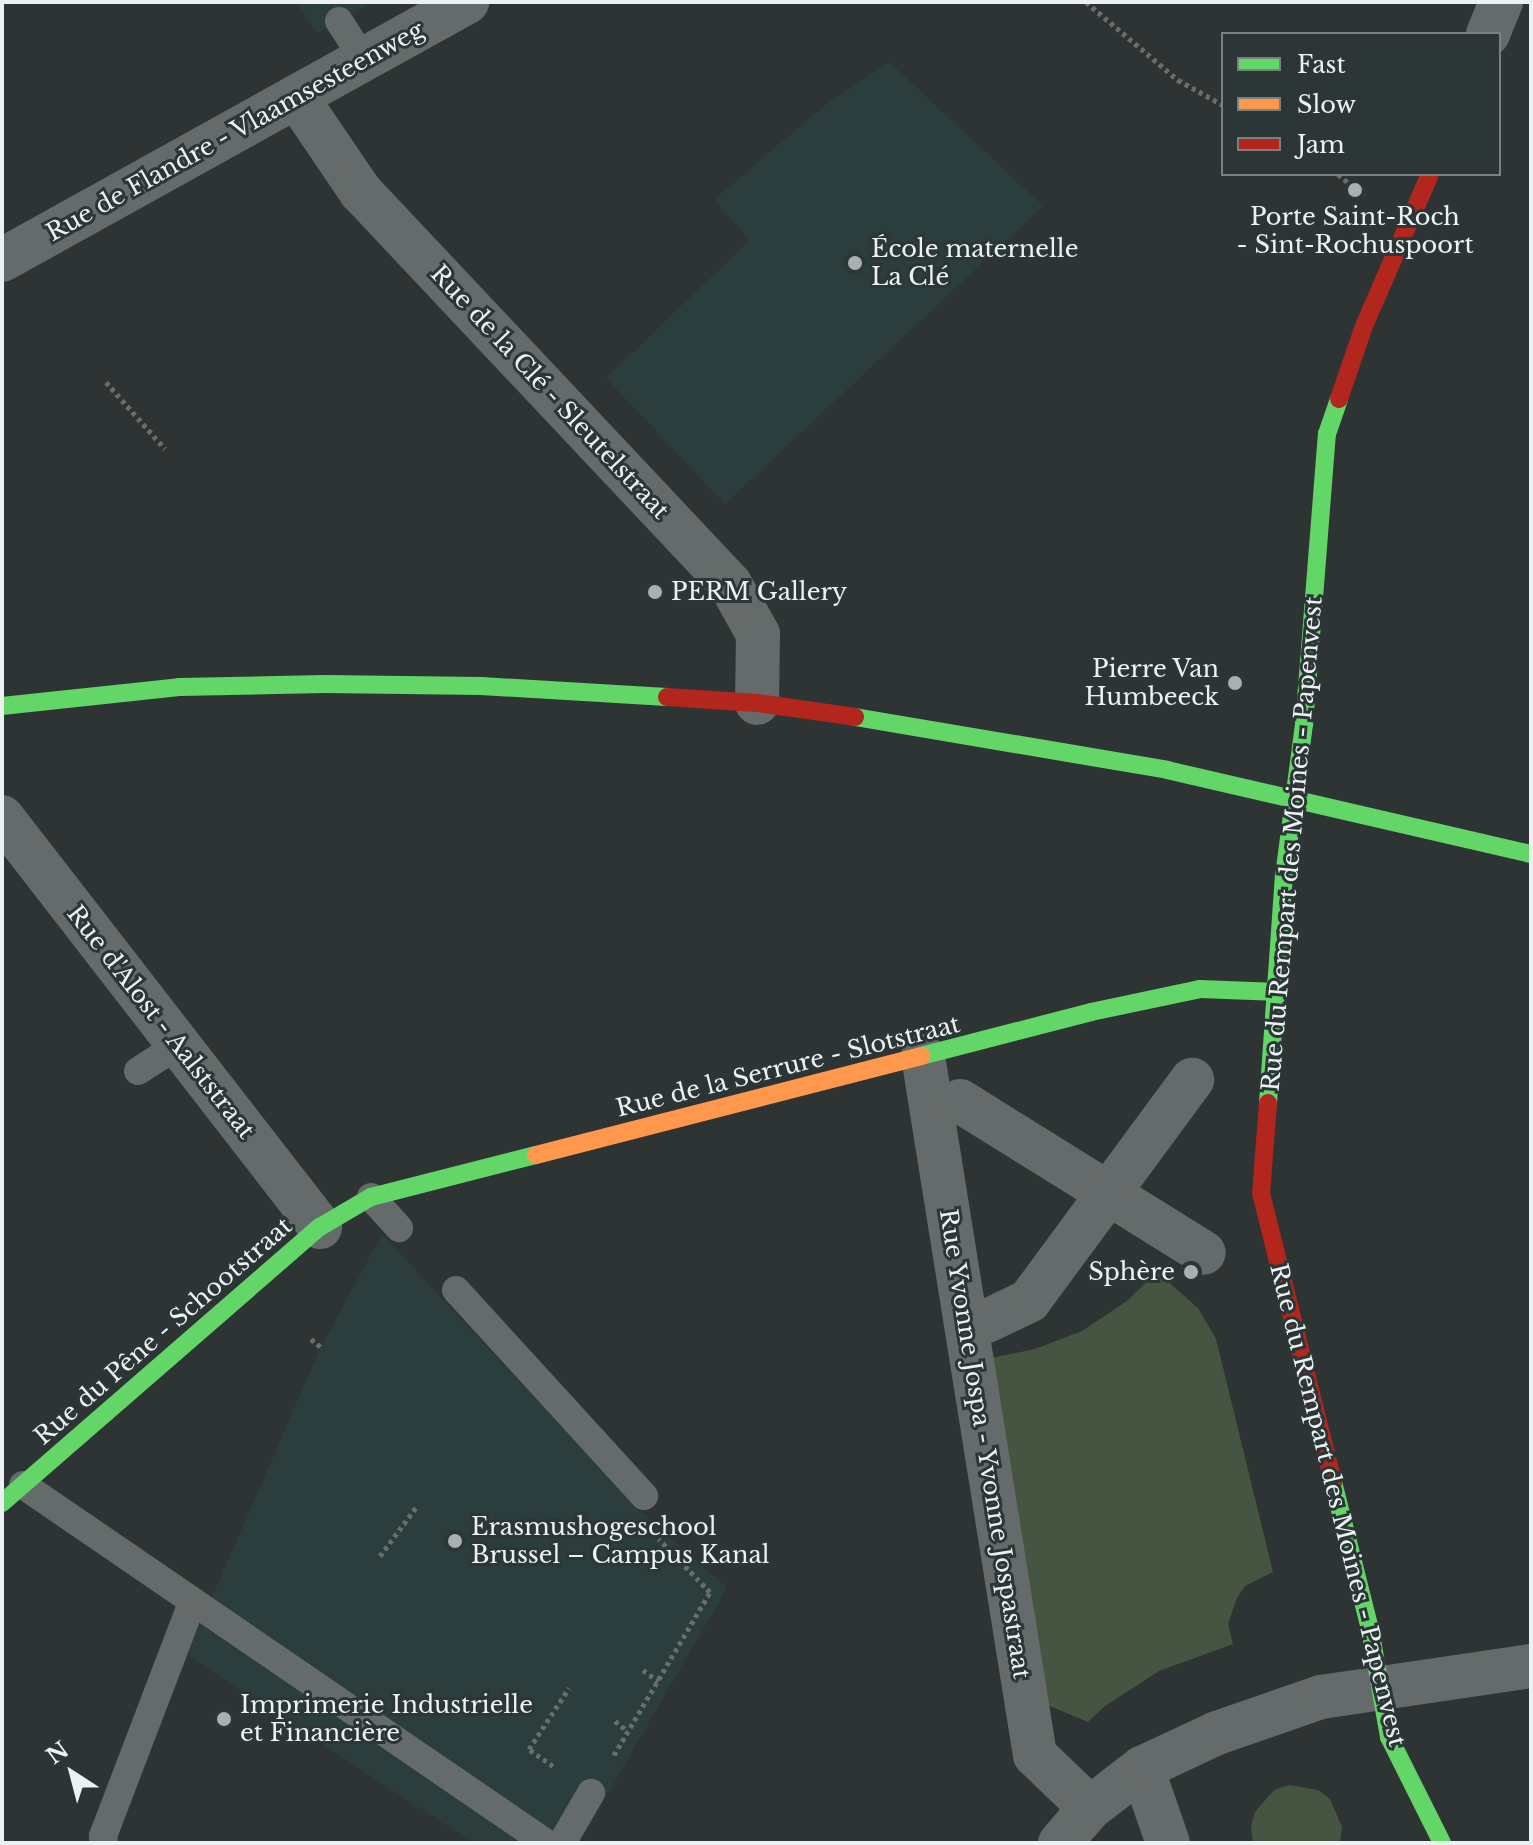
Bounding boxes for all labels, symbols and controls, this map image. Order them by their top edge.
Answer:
street label: Rue de Flandre - Vlaamsesteenweg [41,15,429,247]
legend [1221,32,1501,176]
text: Fast [1297,50,1345,79]
text: Slow [1297,90,1356,119]
text: Jam [1297,130,1345,159]
marker: Porte Saint-Roch - Sint-Rochuspoort [1346,181,1364,199]
place label: Porte Saint-Roch - Sint-Rochuspoort [1236,203,1474,259]
place label: École maternelle La Clé [871,235,1078,291]
marker: École maternelle La Clé [846,254,864,272]
street label: Rue de la Clé - Sleutelstraat [425,259,675,525]
place label: PERM Gallery [671,578,847,606]
marker: PERM Gallery [646,583,664,601]
street label: Rue du Rempart des Moines - Papenvest [1256,595,1328,1093]
place label: Pierre Van Humbeeck [1085,655,1219,711]
marker: Pierre Van Humbeeck [1226,674,1244,692]
street label: Rue d'Alost - Aalststraat [61,899,261,1145]
street label: Rue de la Serrure - Slotstraat [613,1009,963,1123]
street label: Rue Yvonne Jospa - Yvonne Jospastraat [933,1206,1037,1682]
street label: Rue du Pêne - Schootstraat [28,1211,298,1451]
place label: Sphère [1088,1258,1175,1286]
street label: Rue du Rempart des Moines - Papenvest [1264,1261,1412,1749]
marker: Sphère [1182,1263,1200,1281]
place label: Erasmushogeschool Brussel – Campus Kanal [471,1513,770,1569]
marker: Erasmushogeschool Brussel – Campus Kanal [446,1532,464,1550]
place label: Imprimerie Industrielle et Financière [240,1691,533,1747]
marker: Imprimerie Industrielle et Financière [215,1710,233,1728]
north arrow [32,1733,112,1813]
text: N [41,1736,74,1770]

